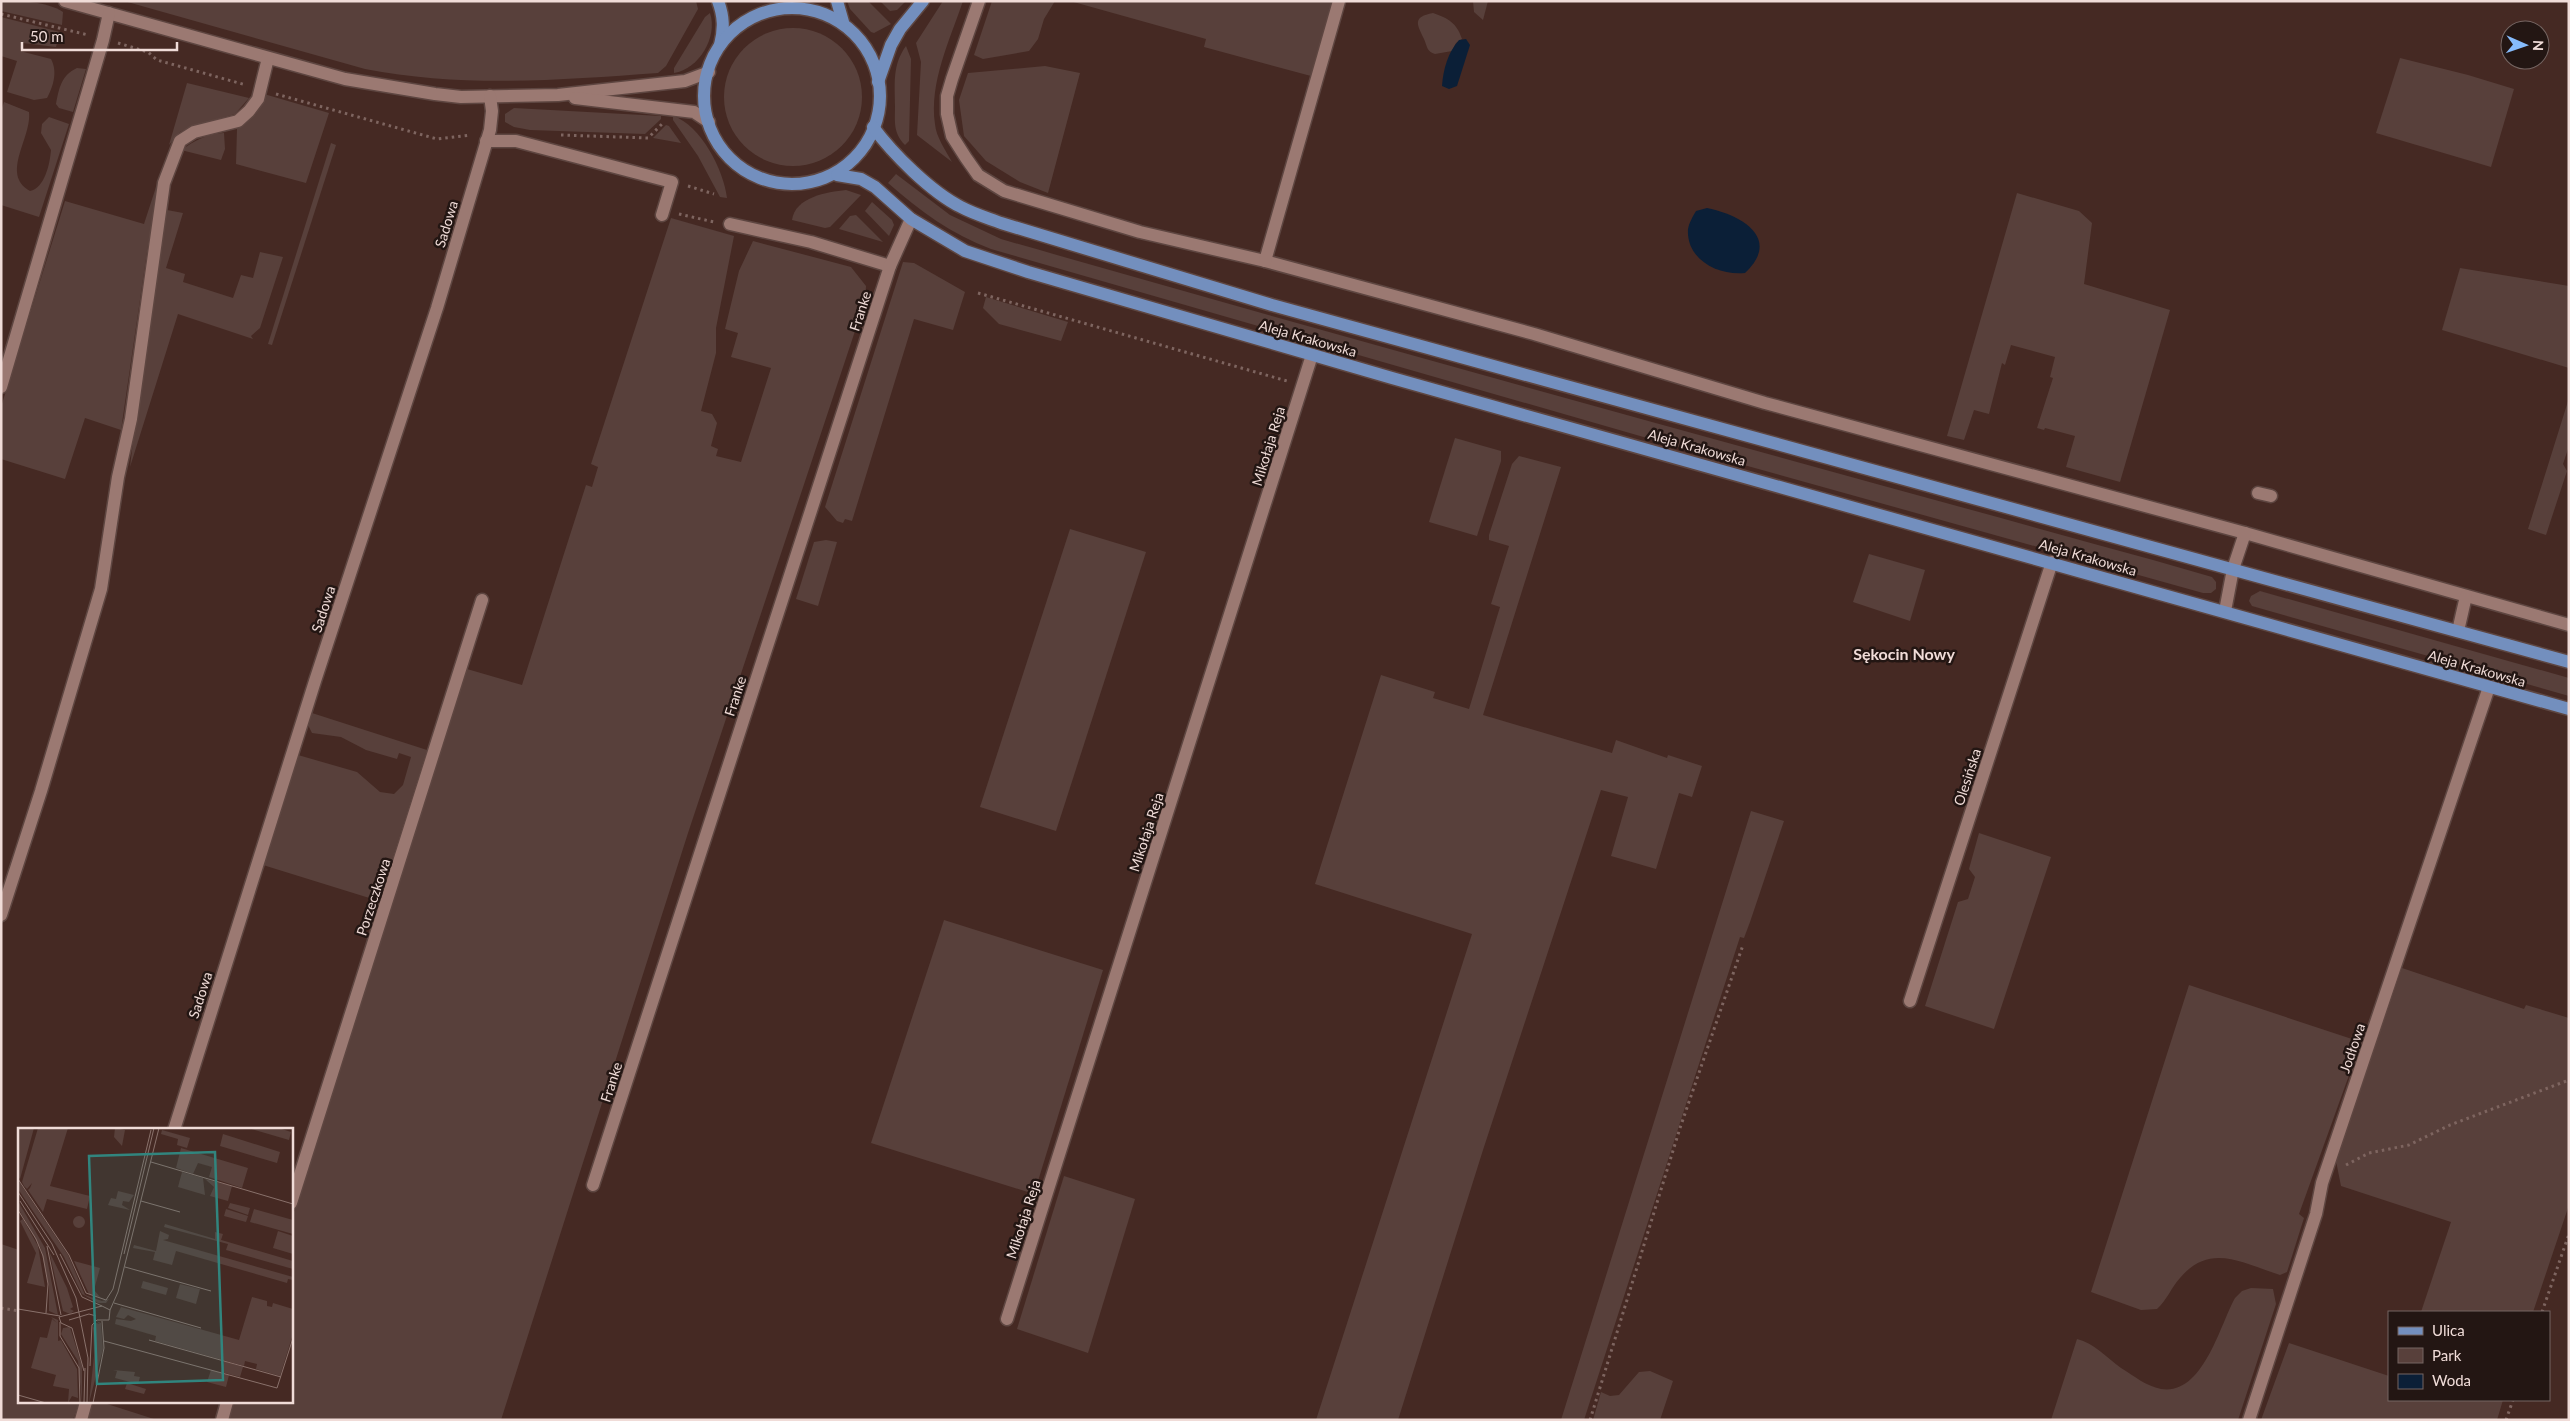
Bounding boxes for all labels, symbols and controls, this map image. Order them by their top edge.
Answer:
scale bar [22,20,178,52]
north arrow [2500,20,2550,70]
text: 50 m [30,27,64,45]
text: N [2530,40,2547,51]
street label: Sadowa [431,199,461,249]
street label: Franke [846,289,874,333]
street label: Aleja Krakowska [1257,316,1359,360]
street label: Mikołaja Reja [1248,404,1288,488]
street label: Aleja Krakowska [1646,425,1748,469]
street label: Aleja Krakowska [2037,535,2139,579]
street label: Sadowa [307,584,339,634]
district label: Sękocin Nowy [1853,644,1955,663]
street label: Aleja Krakowska [2426,646,2528,690]
street label: Franke [721,674,749,718]
street label: Olesińska [1950,746,1984,808]
street label: Mikołaja Reja [1125,790,1167,874]
street label: Porzeczkowa [353,856,393,938]
street label: Sadowa [184,970,216,1020]
street label: Jodłowa [2336,1021,2368,1075]
street label: Franke [597,1060,625,1104]
inset map [18,1128,292,1404]
street label: Mikołaja Reja [1002,1177,1044,1261]
legend [2388,1311,2550,1401]
text: Ulica [2432,1321,2465,1339]
text: Park [2432,1346,2462,1364]
text: Woda [2432,1371,2471,1389]

